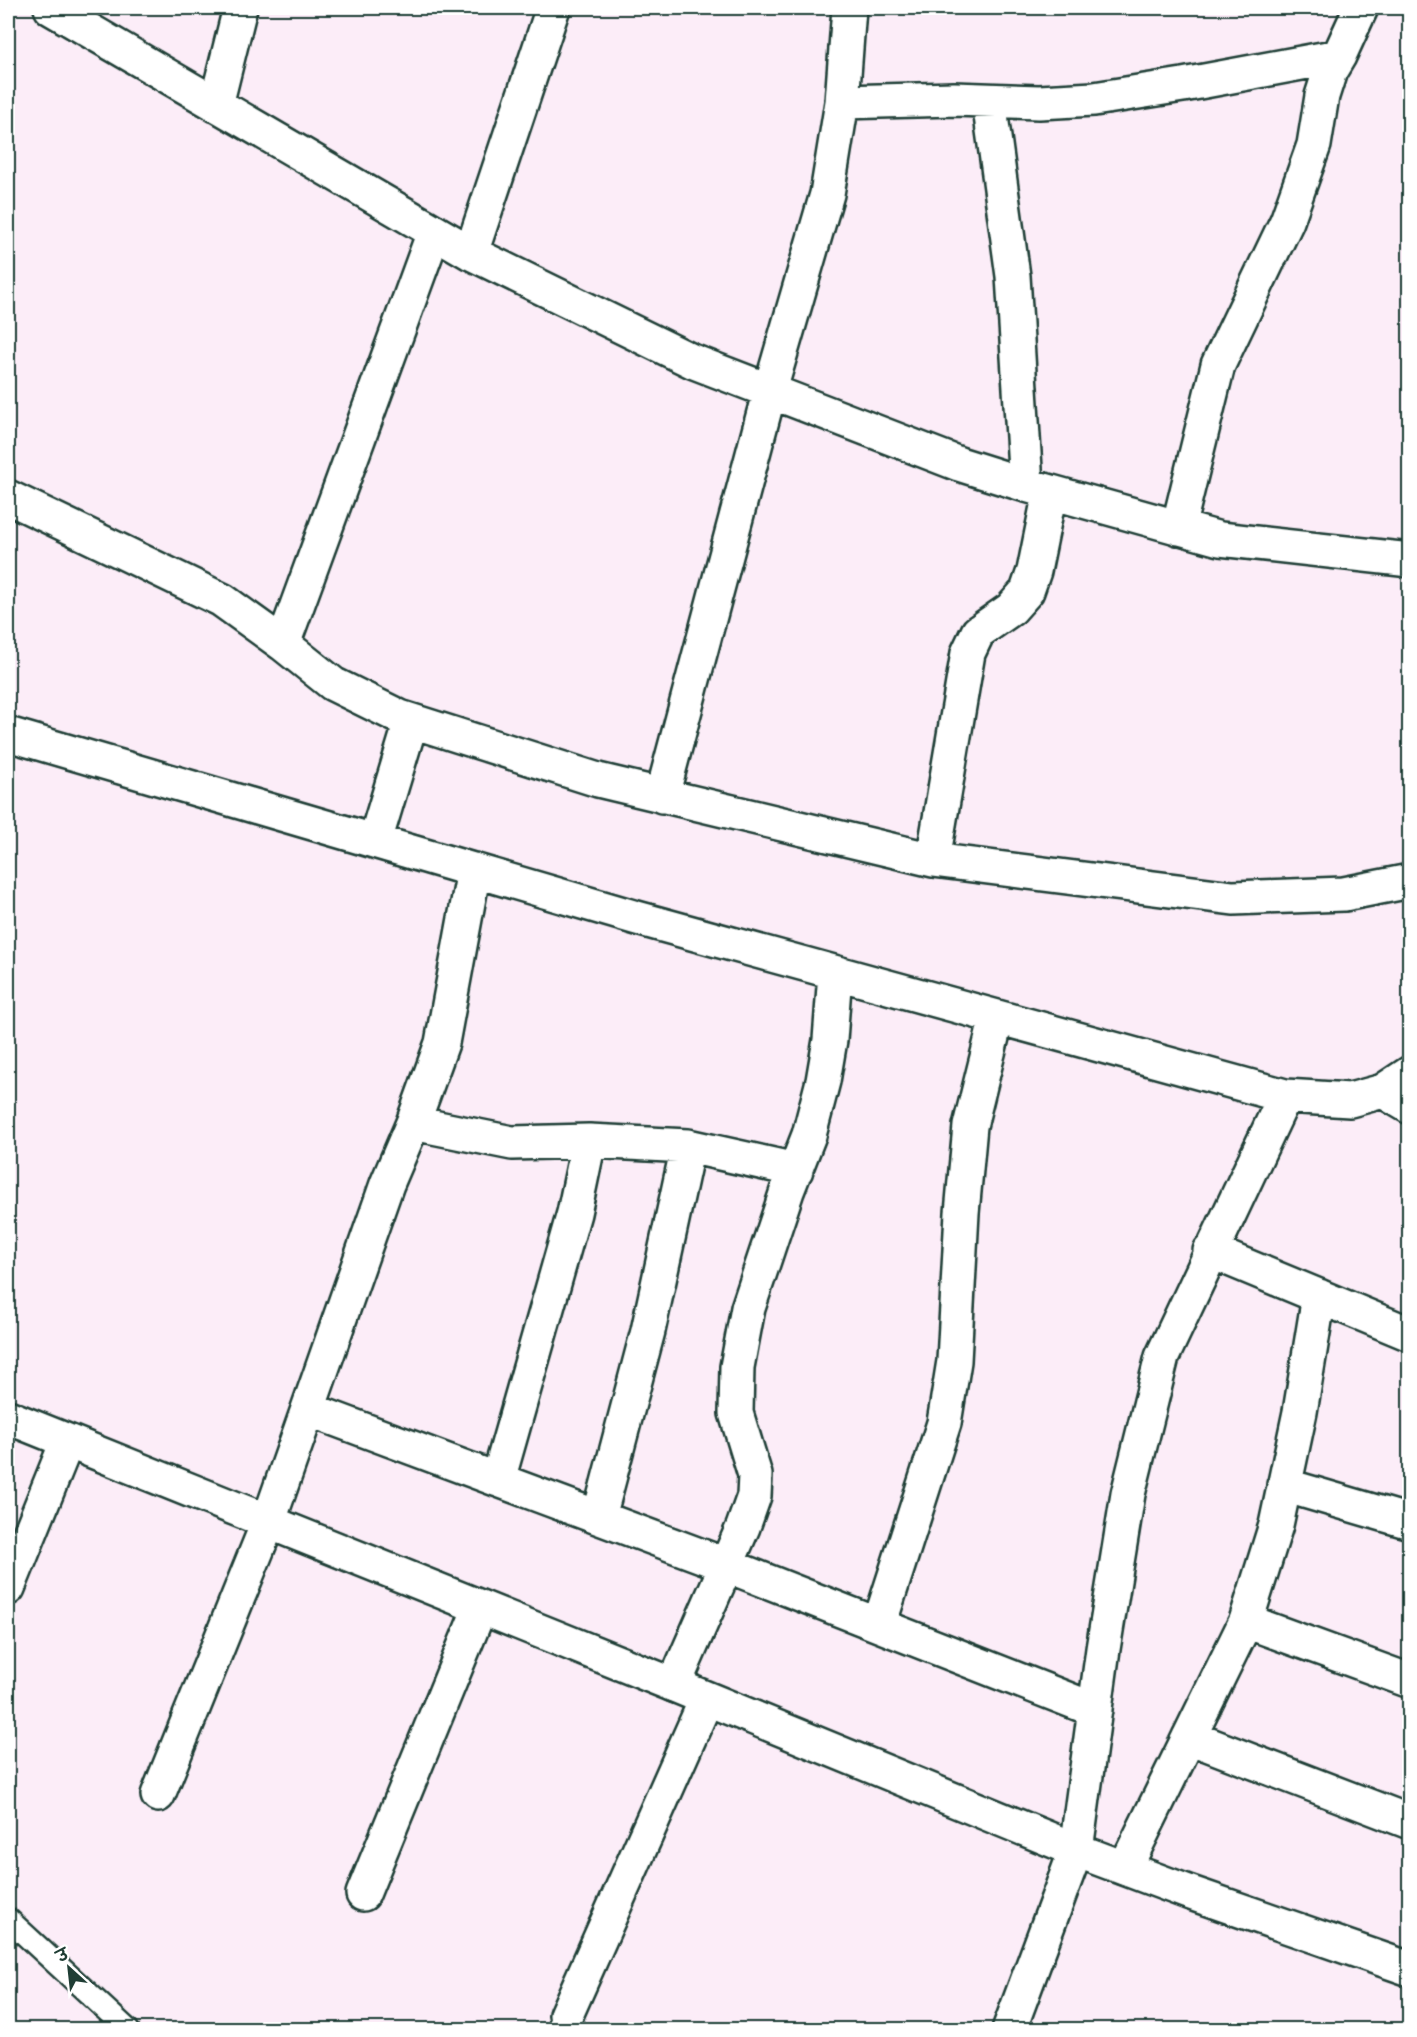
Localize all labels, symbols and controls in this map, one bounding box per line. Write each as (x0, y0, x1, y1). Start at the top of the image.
north arrow (39, 1938, 99, 1998)
text: उ (51, 1943, 74, 1969)

